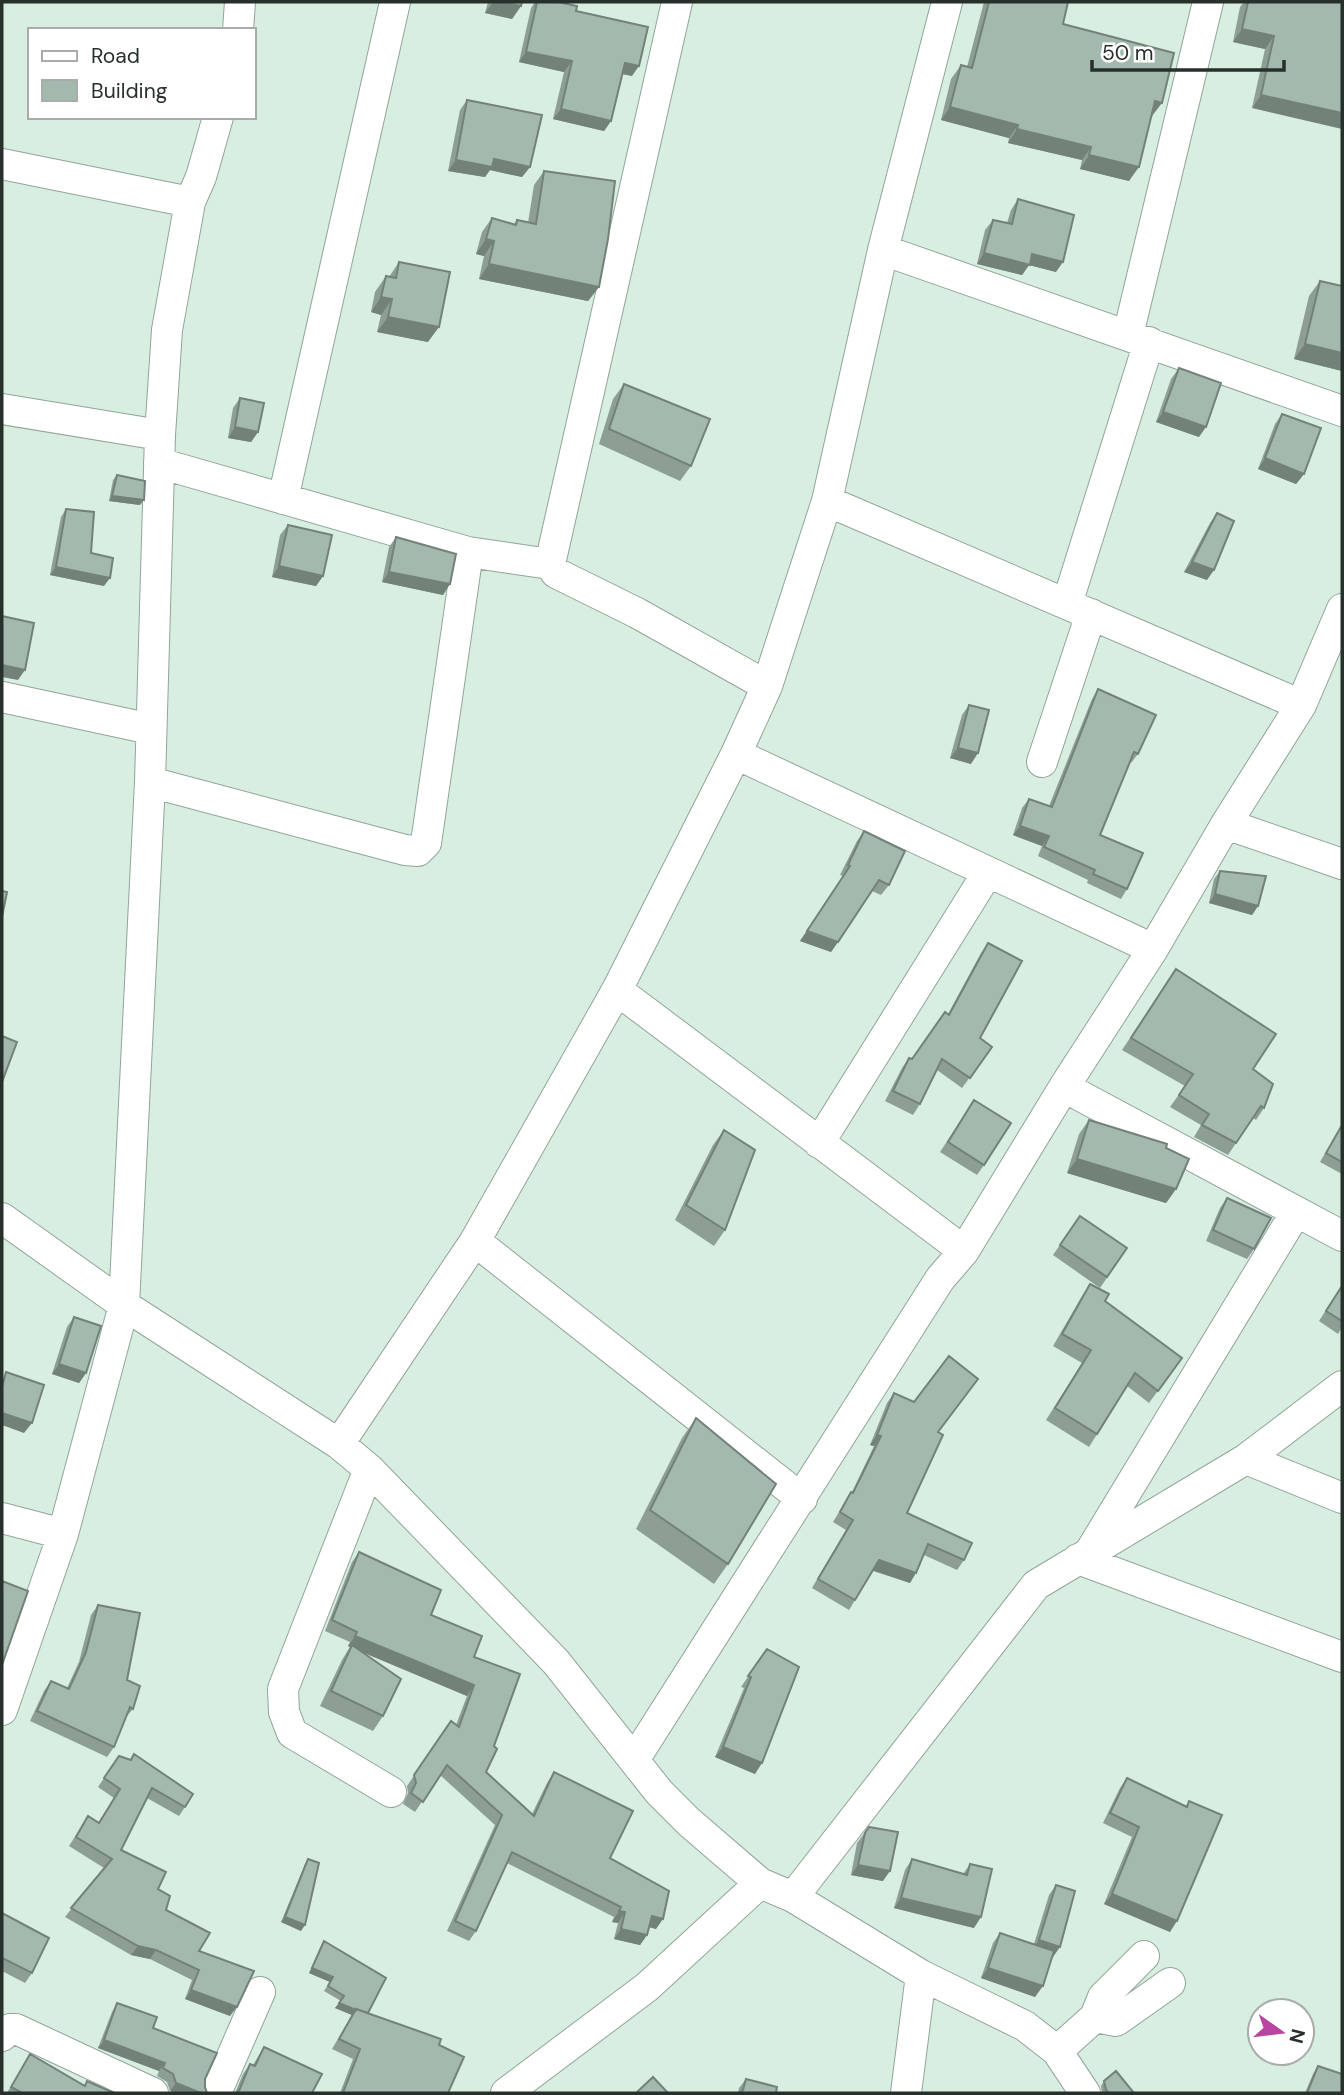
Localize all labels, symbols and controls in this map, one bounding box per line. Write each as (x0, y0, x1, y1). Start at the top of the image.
legend (28, 28, 256, 119)
scale bar (1092, 28, 1284, 72)
text: 50 m (1102, 39, 1153, 67)
text: Road (91, 42, 140, 70)
text: Building (91, 77, 168, 105)
north arrow (1246, 1997, 1316, 2067)
text: N (1283, 2026, 1311, 2046)

